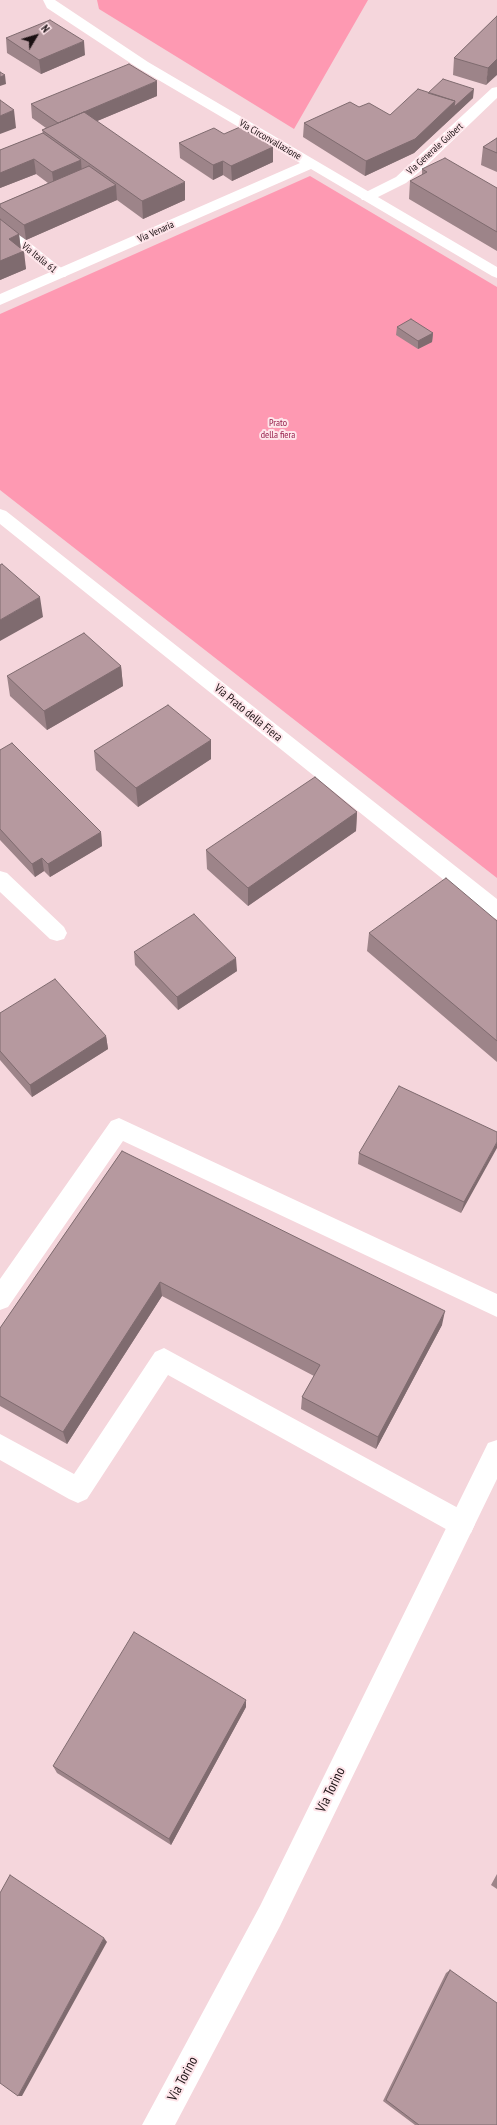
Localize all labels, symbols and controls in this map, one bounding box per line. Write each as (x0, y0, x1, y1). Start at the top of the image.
north arrow (16, 16, 56, 56)
text: N (38, 22, 53, 35)
street label: Via Circonvallazione (237, 117, 303, 163)
street label: Via Generale Guibert (404, 121, 466, 177)
street label: Via Venaria (136, 219, 176, 245)
street label: Via Italia 61 (19, 240, 59, 276)
park label: Prato della fiera (261, 417, 295, 440)
street label: Via Prato della Fiera (211, 681, 285, 745)
street label: Via Torino (313, 1765, 349, 1815)
street label: Via Torino (164, 2054, 202, 2104)

